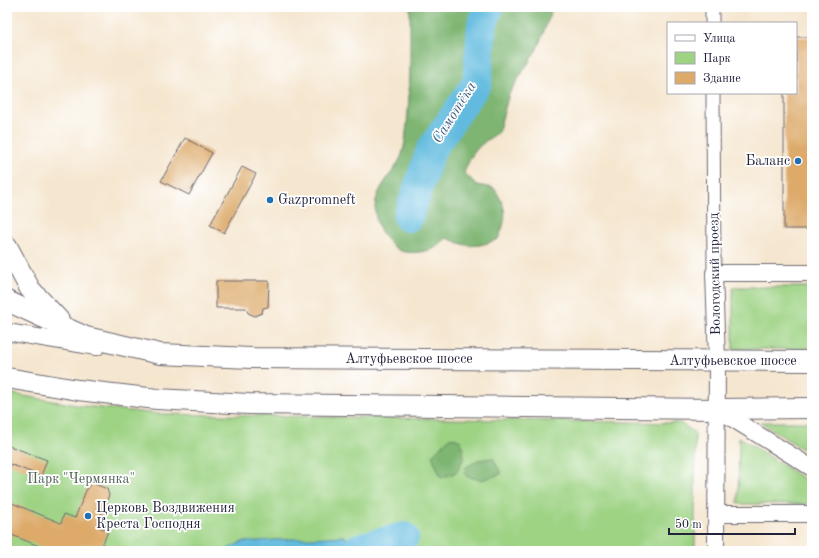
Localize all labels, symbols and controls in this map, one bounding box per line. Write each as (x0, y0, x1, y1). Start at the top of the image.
legend (667, 22, 797, 94)
text: Улица (703, 33, 736, 45)
text: Парк (703, 53, 731, 65)
text: Здание (703, 73, 741, 85)
water label: Самотёка (430, 80, 480, 146)
place label: Баланс (745, 154, 790, 168)
marker: Баланс (793, 156, 803, 166)
place label: Gazpromneft (278, 193, 356, 207)
marker: Gazpromneft (265, 195, 275, 205)
street label: Вологодский проезд (707, 212, 723, 335)
street label: Алтуфьевское шоссе (345, 352, 473, 367)
street label: Алтуфьевское шоссе (669, 354, 797, 369)
park label: Парк "Чермянка" (27, 472, 135, 486)
place label: Церковь Воздвижения Креста Господня (96, 501, 235, 531)
scale bar (669, 510, 795, 536)
marker: Церковь Воздвижения Креста Господня (83, 511, 93, 521)
text: 50 m (675, 518, 702, 531)

